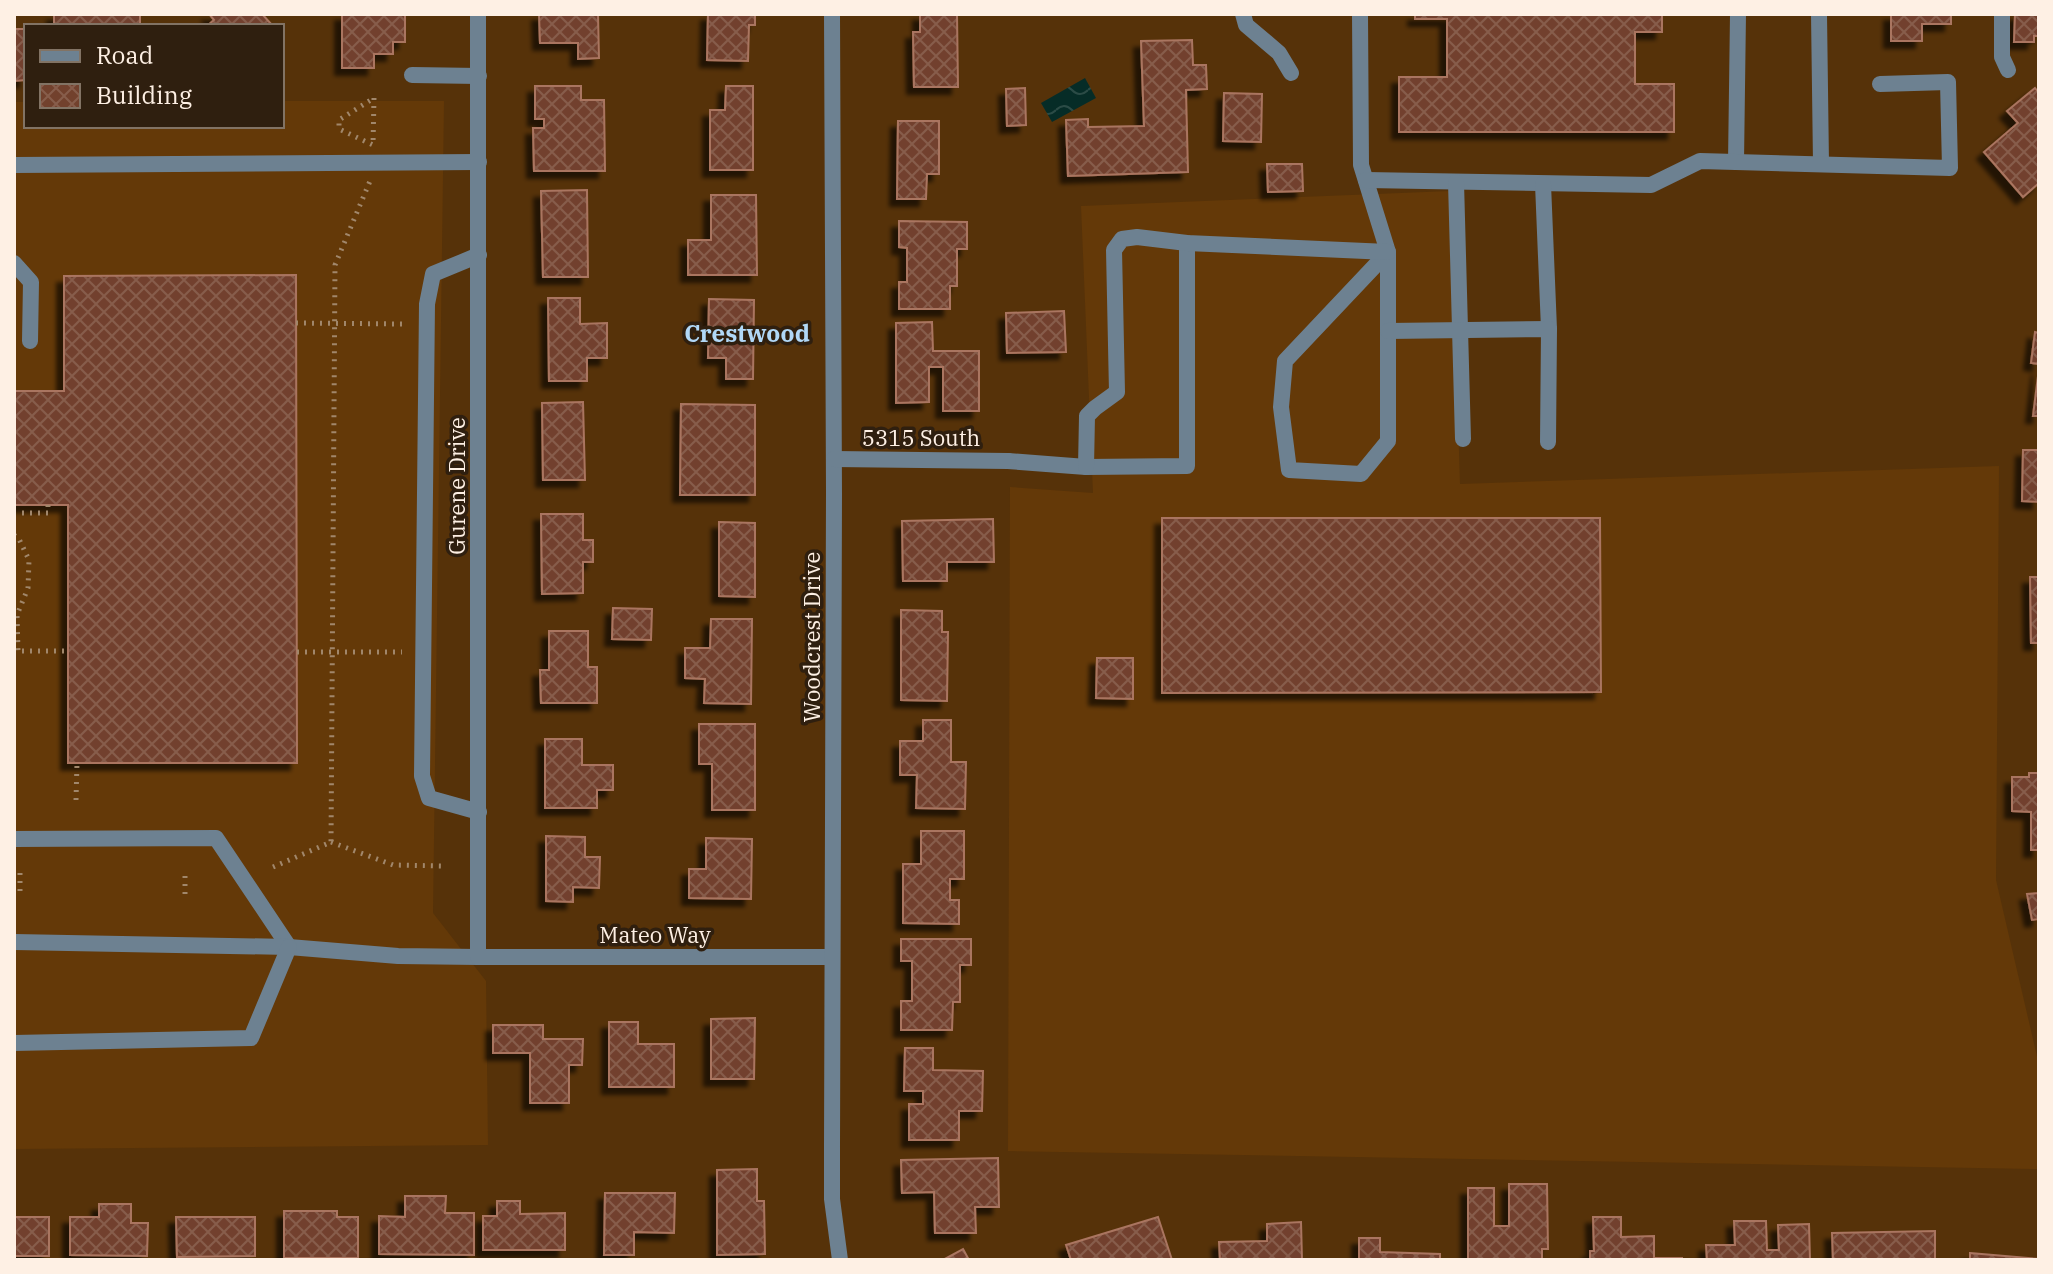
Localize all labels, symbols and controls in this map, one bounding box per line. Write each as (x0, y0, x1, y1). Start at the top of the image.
legend (24, 24, 284, 128)
text: Road (96, 39, 153, 71)
text: Building (96, 79, 192, 111)
district label: Crestwood (684, 317, 810, 349)
street label: Gurene Drive (442, 417, 471, 555)
street label: 5315 South (862, 423, 980, 452)
street label: Woodcrest Drive (797, 552, 826, 722)
street label: Mateo Way (599, 920, 711, 949)

